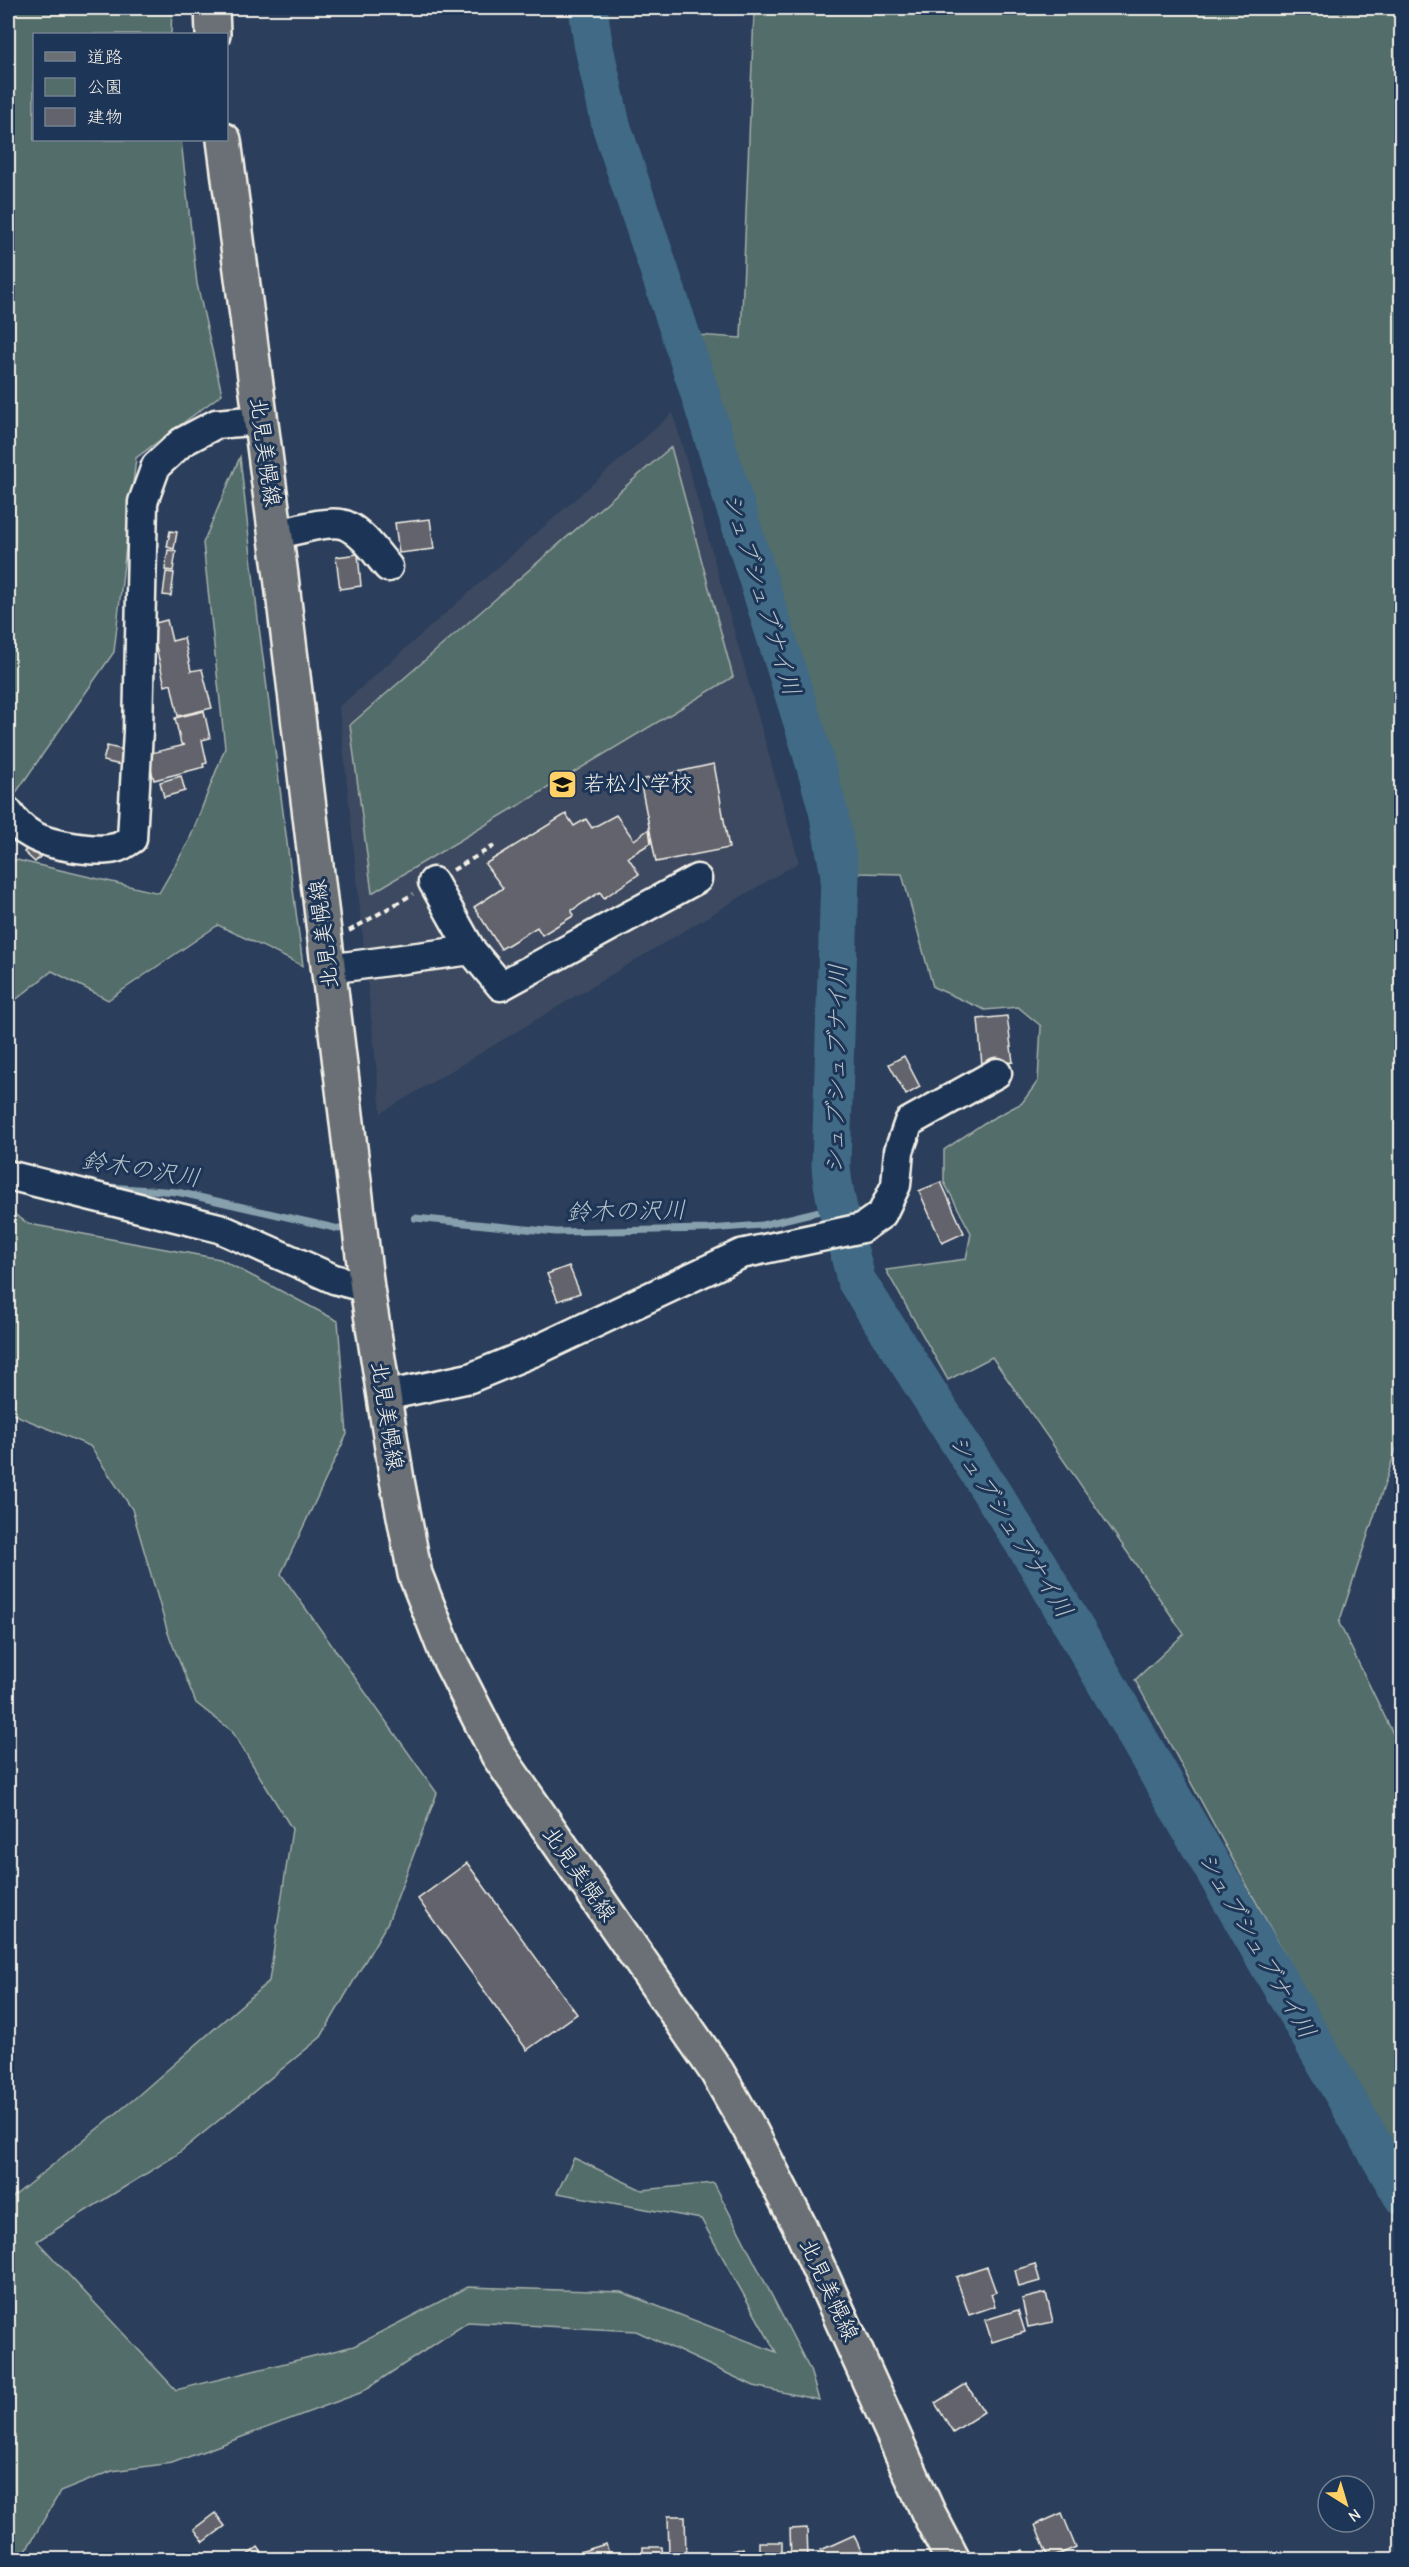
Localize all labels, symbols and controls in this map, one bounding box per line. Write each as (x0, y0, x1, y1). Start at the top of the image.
legend (33, 33, 228, 141)
text: 道路 (87, 47, 123, 68)
text: 公園 (87, 77, 123, 98)
text: 建物 (87, 107, 123, 128)
street label: 北見美幌線 (244, 396, 286, 508)
water label: シュブシュブナイ川 (718, 489, 806, 699)
school or university icon: 若松小学校 (546, 768, 578, 800)
place label: 若松小学校 (583, 771, 693, 797)
street label: 北見美幌線 (304, 878, 344, 990)
water label: シュブシュブナイ川 (820, 963, 852, 1175)
water label: 鈴木の沢川 (80, 1146, 202, 1192)
water label: 鈴木の沢川 (566, 1196, 686, 1226)
street label: 北見美幌線 (366, 1360, 408, 1472)
water label: シュブシュブナイ川 (943, 1429, 1079, 1623)
street label: 北見美幌線 (537, 1821, 621, 1927)
water label: シュブシュブナイ川 (1192, 1847, 1322, 2043)
street label: 北見美幌線 (794, 2235, 864, 2345)
north arrow (1316, 2474, 1376, 2534)
text: N (1345, 2505, 1364, 2526)

